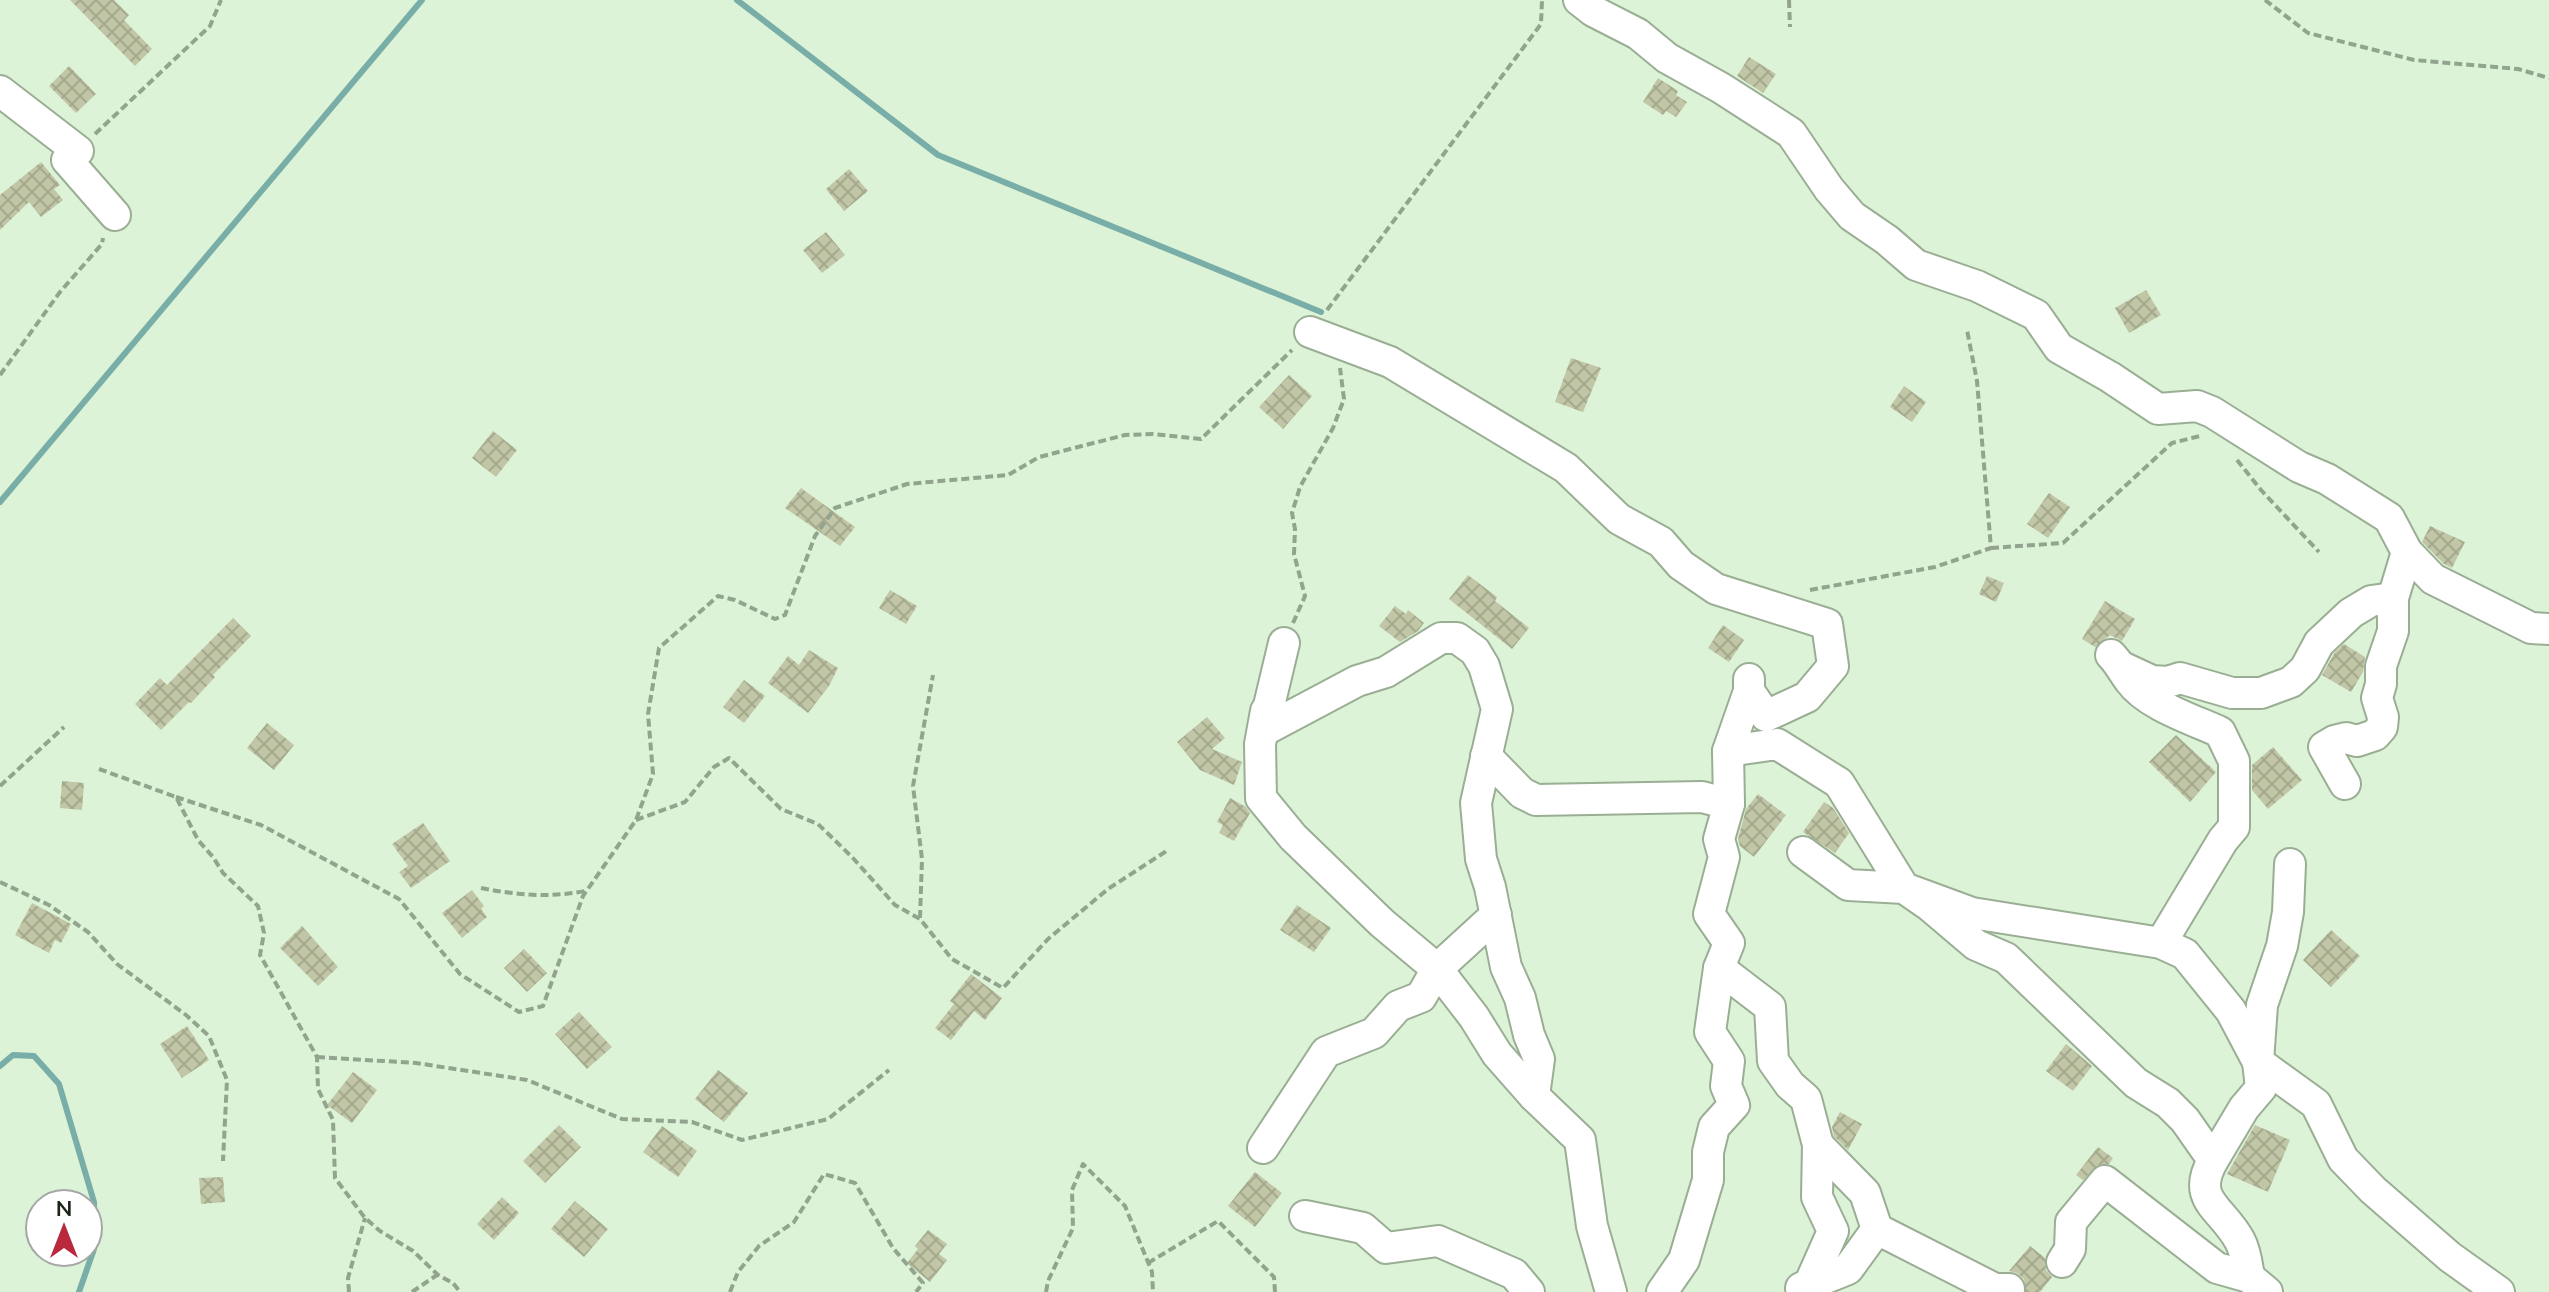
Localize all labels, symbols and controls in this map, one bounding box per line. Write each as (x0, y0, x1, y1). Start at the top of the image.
north arrow (24, 1188, 104, 1268)
text: N (56, 1194, 72, 1222)

